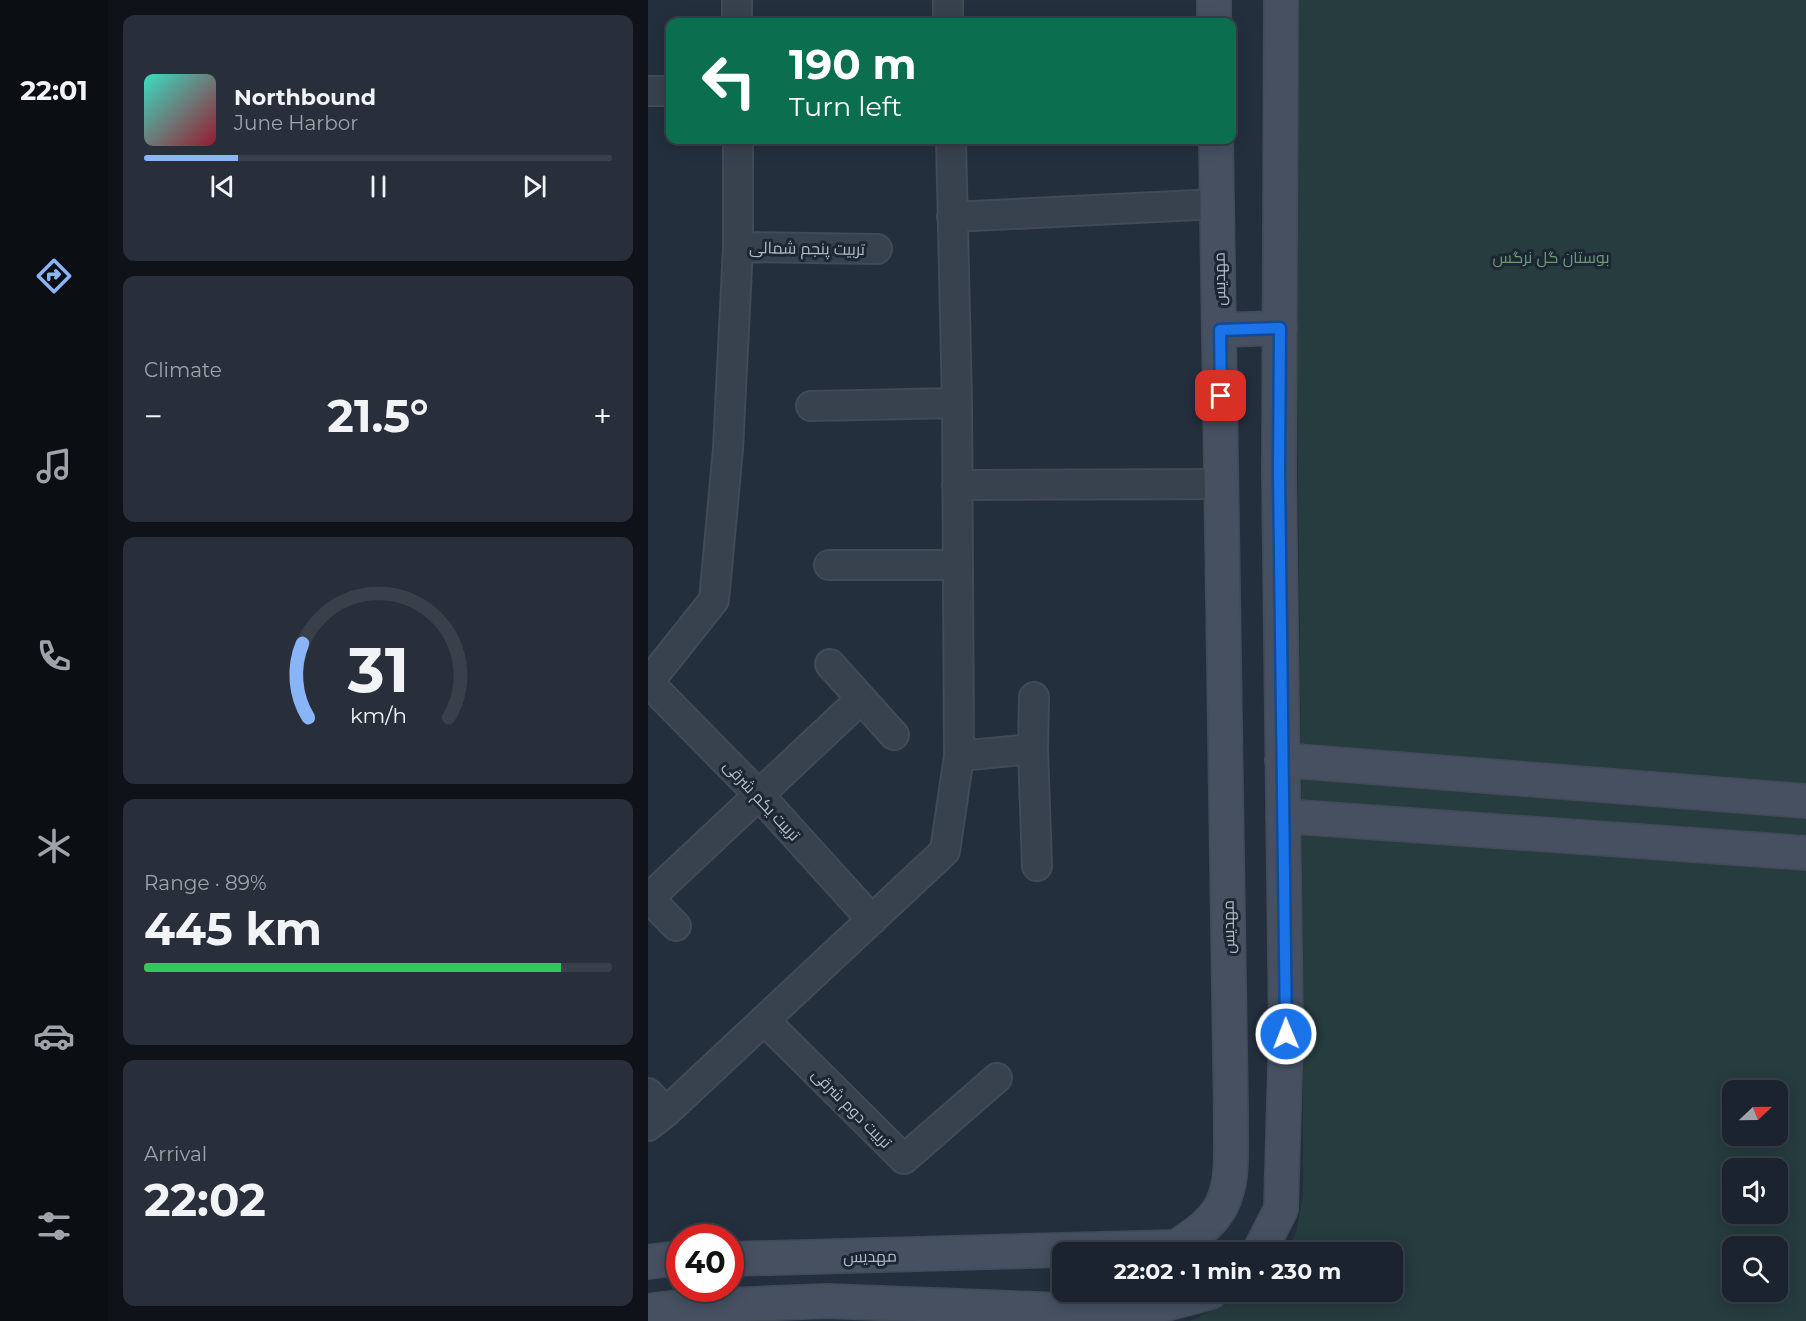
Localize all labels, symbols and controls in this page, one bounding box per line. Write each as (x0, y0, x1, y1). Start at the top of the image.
text: 190 m (789, 38, 917, 90)
icon: left (690, 42, 768, 120)
text: 22:01 (20, 74, 88, 107)
text: Northbound (234, 84, 376, 111)
text: Turn left (789, 90, 902, 123)
text: June Harbor (234, 111, 358, 135)
icon: previous (206, 170, 239, 203)
icon: pause (362, 170, 395, 203)
icon: next (518, 170, 551, 203)
street label: تربیت پنجم شمالی (749, 238, 866, 261)
park label: بوستان گل نرگس (1492, 248, 1610, 268)
street label: مهدیس (1210, 252, 1230, 306)
icon: directions (33, 255, 75, 297)
text: Climate (144, 358, 222, 382)
pin (1195, 370, 1246, 421)
icon: arrive (1204, 379, 1237, 412)
text: 21.5° (327, 388, 429, 443)
text: − (144, 396, 163, 436)
text: + (593, 396, 612, 436)
icon: music (33, 445, 75, 487)
text: 31 (346, 632, 409, 708)
icon: phone (33, 635, 75, 677)
text: km/h (349, 702, 407, 728)
street label: تربیت یکم شرقی (718, 756, 804, 846)
icon: climate (33, 825, 75, 867)
text: Range · 89% (144, 871, 267, 895)
street label: مهدیس (1219, 900, 1239, 954)
text: 445 km (144, 901, 322, 956)
position arrow (1254, 1002, 1318, 1066)
icon: car (33, 1015, 75, 1057)
street label: تربیت دوم شرقی (807, 1065, 896, 1154)
north arrow (1722, 1080, 1788, 1146)
map controls (1722, 1080, 1788, 1302)
text: Arrival (144, 1142, 207, 1166)
button: sound (1722, 1158, 1788, 1224)
text: 22:02 (144, 1172, 266, 1227)
icon: filters (33, 1205, 75, 1247)
speed limit sign: 40 (666, 1224, 744, 1302)
button: search (1722, 1236, 1788, 1302)
street label: مهدیس (843, 1247, 897, 1267)
text: 22:02 · 1 min · 230 m (1114, 1258, 1341, 1285)

